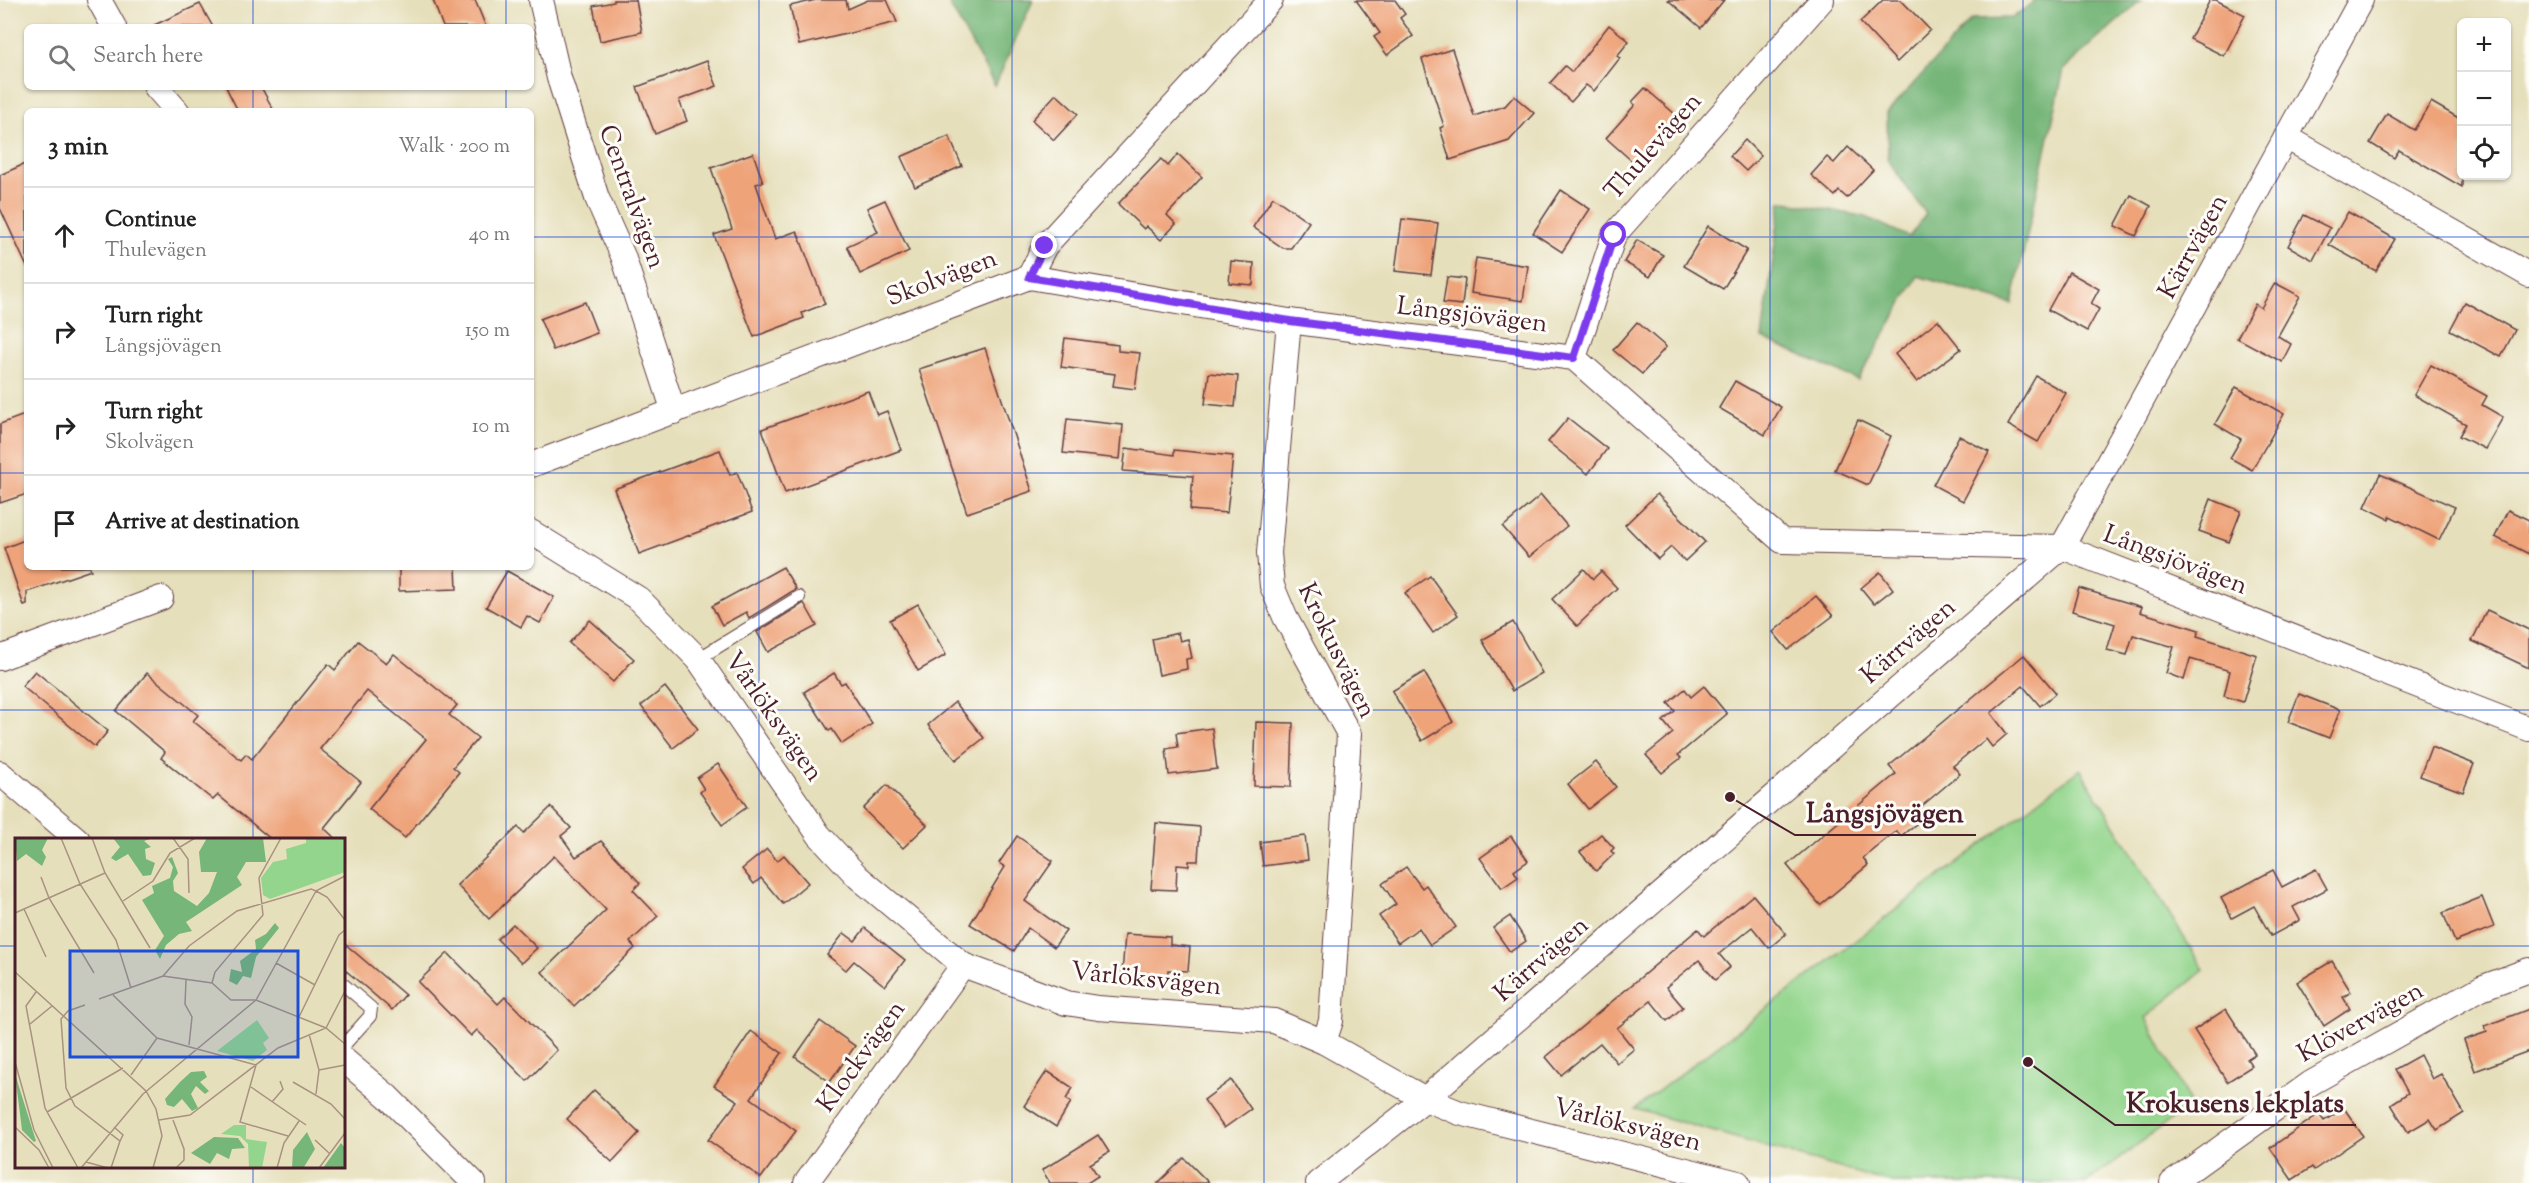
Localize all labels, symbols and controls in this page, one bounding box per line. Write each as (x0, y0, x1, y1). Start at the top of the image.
map controls (2457, 18, 2511, 180)
button: + (2457, 18, 2511, 72)
search box (24, 24, 534, 90)
icon: search (45, 41, 78, 74)
text: Search here (93, 41, 203, 73)
button: − (2457, 72, 2511, 126)
street label: Thulevägen (1597, 85, 1711, 209)
street label: Centralvägen (588, 120, 674, 274)
button: locate (2457, 126, 2511, 180)
text: 3 min (48, 129, 108, 166)
text: Walk · 200 m (398, 133, 510, 162)
street label: Kärrvägen (2150, 188, 2238, 306)
text: Continue (105, 205, 196, 237)
icon: ahead (48, 219, 81, 252)
text: 40 m (469, 221, 510, 250)
route start (1600, 221, 1626, 247)
route end (1031, 232, 1057, 258)
text: Thulevägen (105, 237, 207, 266)
street label: Skolvägen (881, 241, 1003, 317)
street label: Långsjövägen (1394, 288, 1550, 344)
text: Turn right (105, 301, 202, 333)
icon: right (48, 315, 81, 348)
text: 150 m (465, 317, 510, 346)
text: Långsjövägen (105, 333, 222, 362)
text: Turn right (105, 397, 202, 429)
icon: right (48, 411, 81, 444)
text: 10 m (472, 413, 510, 442)
text: Skolvägen (105, 429, 194, 458)
icon: arrive (48, 507, 81, 540)
text: Arrive at destination (105, 507, 300, 539)
street label: Långsjövägen (2098, 517, 2252, 605)
street label: Krokusvägen (1287, 577, 1385, 725)
street label: Kärrvägen (1853, 590, 1965, 694)
street label: Vårlöksvägen (714, 644, 832, 790)
callout: Långsjövägen (1795, 790, 1976, 835)
text: Långsjövägen (1806, 796, 1964, 835)
inset map (15, 838, 345, 1168)
street label: Kärrvägen (1486, 908, 1598, 1012)
street label: Vårlöksvägen (1069, 954, 1223, 1006)
street label: Klövervägen (2291, 973, 2431, 1073)
street label: Klockvägen (809, 993, 915, 1121)
callout: Krokusens lekplats (2115, 1080, 2356, 1125)
text: Krokusens lekplats (2126, 1086, 2344, 1125)
street label: Vårlöksvägen (1549, 1090, 1705, 1162)

